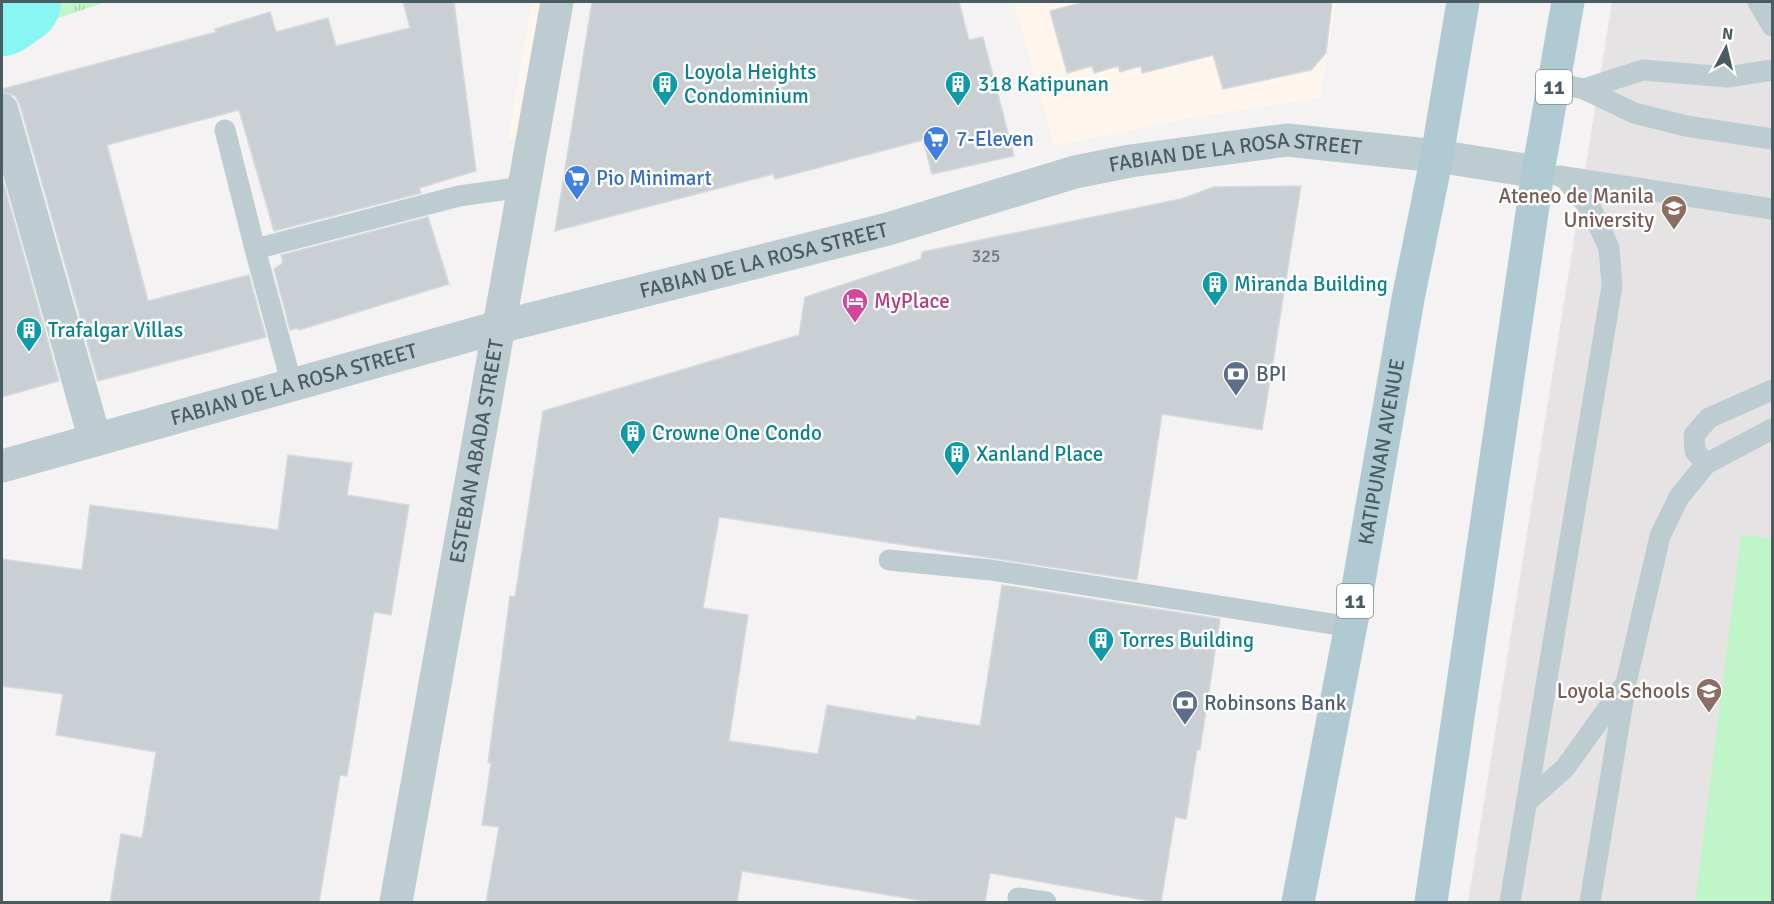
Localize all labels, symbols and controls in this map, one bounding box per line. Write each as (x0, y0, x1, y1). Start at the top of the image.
north arrow (1696, 18, 1756, 78)
text: N (1721, 24, 1734, 45)
place label: Loyola Heights Condominium (684, 59, 816, 109)
building icon: Loyola Heights Condominium (650, 69, 680, 107)
building icon: 318 Katipunan (943, 69, 973, 107)
road number: 11 (1536, 70, 1572, 104)
place label: 318 Katipunan (978, 71, 1109, 97)
supermarket icon: 7-Eleven (921, 124, 951, 162)
place label: 7-Eleven (956, 126, 1034, 152)
street label: FABIAN DE LA ROSA STREET (1107, 127, 1364, 178)
supermarket icon: Pio Minimart (562, 163, 592, 201)
place label: Pio Minimart (596, 165, 712, 191)
place label: Ateneo de Manila University (1498, 183, 1654, 233)
school or university icon: Ateneo de Manila University (1659, 193, 1689, 231)
street label: FABIAN DE LA ROSA STREET (637, 216, 891, 304)
house number: 325 (971, 245, 1001, 267)
building icon: Miranda Building (1200, 269, 1230, 307)
place label: Miranda Building (1234, 271, 1388, 297)
hotel icon: MyPlace (840, 286, 870, 324)
place label: MyPlace (874, 288, 950, 314)
building icon: Trafalgar Villas (14, 315, 44, 353)
place label: Trafalgar Villas (48, 317, 183, 343)
street label: ESTEBAN ABADA STREET (444, 336, 510, 565)
street label: FABIAN DE LA ROSA STREET (168, 337, 421, 431)
street label: KATIPUNAN AVENUE (1353, 357, 1410, 547)
bank icon: BPI (1221, 359, 1251, 397)
place label: BPI (1256, 361, 1287, 387)
building icon: Crowne One Condo (618, 418, 648, 456)
place label: Crowne One Condo (652, 420, 822, 446)
building icon: Xanland Place (942, 439, 972, 477)
place label: Xanland Place (976, 441, 1103, 467)
road number: 11 (1337, 584, 1373, 618)
building icon: Torres Building (1086, 625, 1116, 663)
place label: Torres Building (1120, 627, 1254, 653)
school or university icon: Loyola Schools (1694, 676, 1724, 714)
place label: Loyola Schools (1557, 678, 1690, 704)
bank icon: Robinsons Bank (1170, 688, 1200, 726)
place label: Robinsons Bank (1204, 690, 1347, 716)

